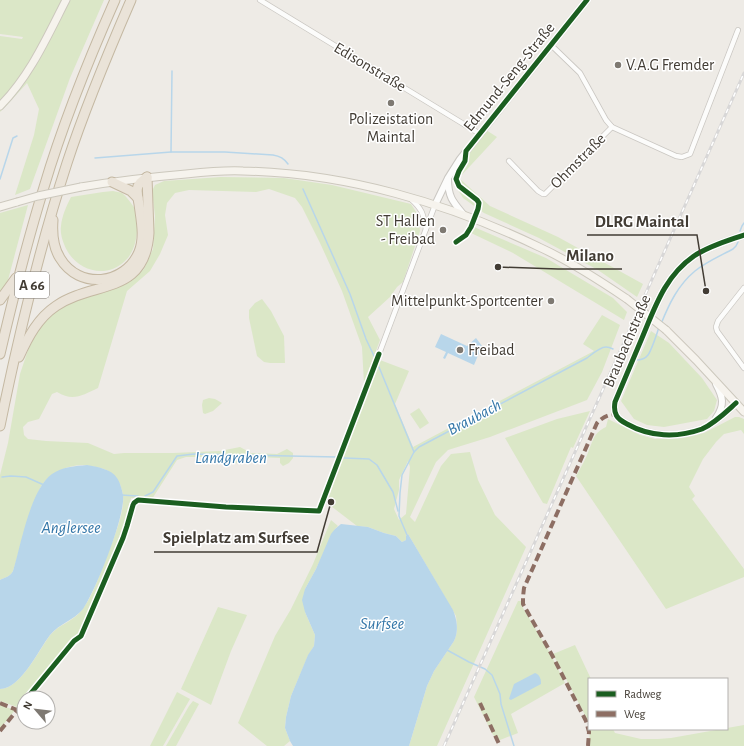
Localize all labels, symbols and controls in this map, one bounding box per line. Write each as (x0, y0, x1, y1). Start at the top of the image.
street label: Edmund-Seng-Straße (460, 20, 558, 134)
street label: Edisonstraße (331, 39, 409, 95)
place label: V.A.G Fremder (626, 57, 715, 73)
marker: V.A.G Fremder (613, 60, 623, 70)
marker: Polizeistation Maintal (386, 98, 396, 108)
place label: Polizeistation Maintal (349, 111, 433, 145)
street label: Ohmstraße (547, 130, 609, 192)
callout: DLRG Maintal (587, 206, 697, 235)
place label: ST Hallen - Freibad (376, 213, 435, 247)
text: DLRG Maintal (595, 213, 689, 230)
marker: ST Hallen - Freibad (438, 225, 448, 235)
callout: Milano (558, 240, 622, 269)
text: Milano (566, 247, 614, 264)
road number: A 66 (15, 272, 49, 298)
street label: Braubachstraße (600, 292, 654, 390)
place label: Mittelpunkt-Sportcenter (391, 293, 544, 309)
marker: Mittelpunkt-Sportcenter (546, 296, 556, 306)
place label: Freibad (468, 342, 515, 358)
marker: Freibad (455, 345, 465, 355)
water label: Braubach (444, 396, 504, 438)
water label: Landgraben (195, 449, 267, 466)
water label: Anglersee (40, 519, 101, 536)
callout: Spielplatz am Surfsee (154, 523, 317, 552)
text: Spielplatz am Surfsee (163, 529, 309, 546)
water label: Surfsee (360, 615, 404, 632)
legend (588, 678, 728, 730)
text: Radweg (624, 688, 661, 700)
north arrow (16, 690, 56, 730)
text: N (21, 700, 34, 712)
text: Weg (624, 708, 646, 720)

